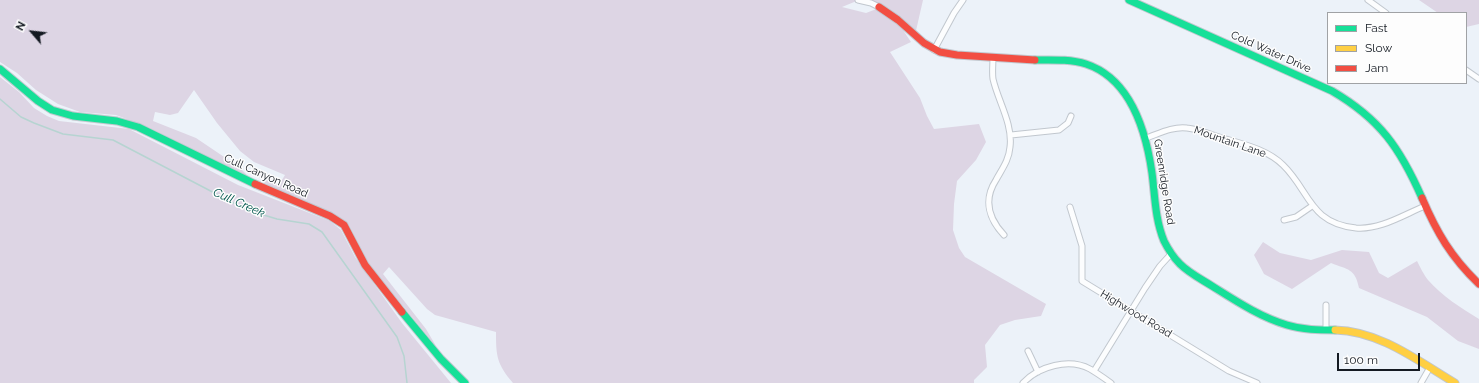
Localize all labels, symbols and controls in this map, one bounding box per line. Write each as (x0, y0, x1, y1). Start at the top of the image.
north arrow (12, 12, 52, 52)
legend (1327, 12, 1467, 84)
text: N (13, 19, 29, 33)
text: Fast (1365, 21, 1388, 35)
street label: Cold Water Drive (1229, 28, 1313, 76)
text: Slow (1365, 41, 1392, 55)
text: Jam (1365, 61, 1388, 75)
street label: Mountain Lane (1192, 123, 1268, 161)
street label: Greenridge Road (1151, 138, 1177, 226)
street label: Cull Canyon Road (222, 152, 310, 200)
water label: Cull Creek (211, 185, 267, 221)
street label: Highwood Road (1098, 287, 1174, 341)
scale bar (1339, 345, 1422, 371)
text: 100 m (1344, 353, 1378, 367)

